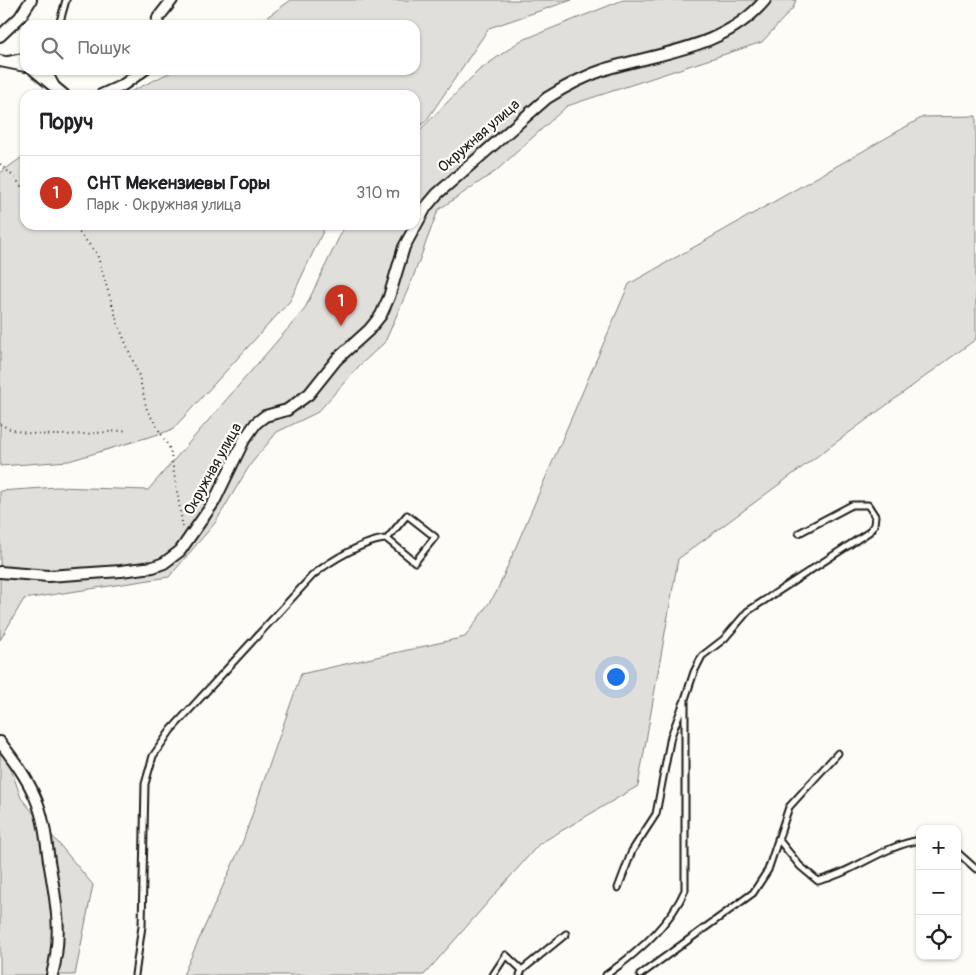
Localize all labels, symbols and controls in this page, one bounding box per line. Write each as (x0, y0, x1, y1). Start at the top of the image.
search box (20, 20, 420, 75)
icon: search (38, 34, 66, 62)
text: Пошук (78, 36, 131, 60)
street label: Окружная улица (434, 95, 524, 177)
text: Поруч (40, 109, 93, 136)
text: СНТ Мекензиевы Горы (87, 171, 270, 195)
text: 1 (53, 183, 59, 203)
text: 310 m (356, 183, 400, 203)
text: Парк · Окружная улица (87, 195, 241, 215)
pin: 1 (325, 285, 357, 326)
street label: Окружная улица (180, 420, 246, 518)
your location (603, 664, 629, 690)
map controls (916, 825, 961, 960)
button: + (916, 825, 961, 870)
button: − (916, 870, 961, 915)
button: locate (916, 915, 961, 960)

